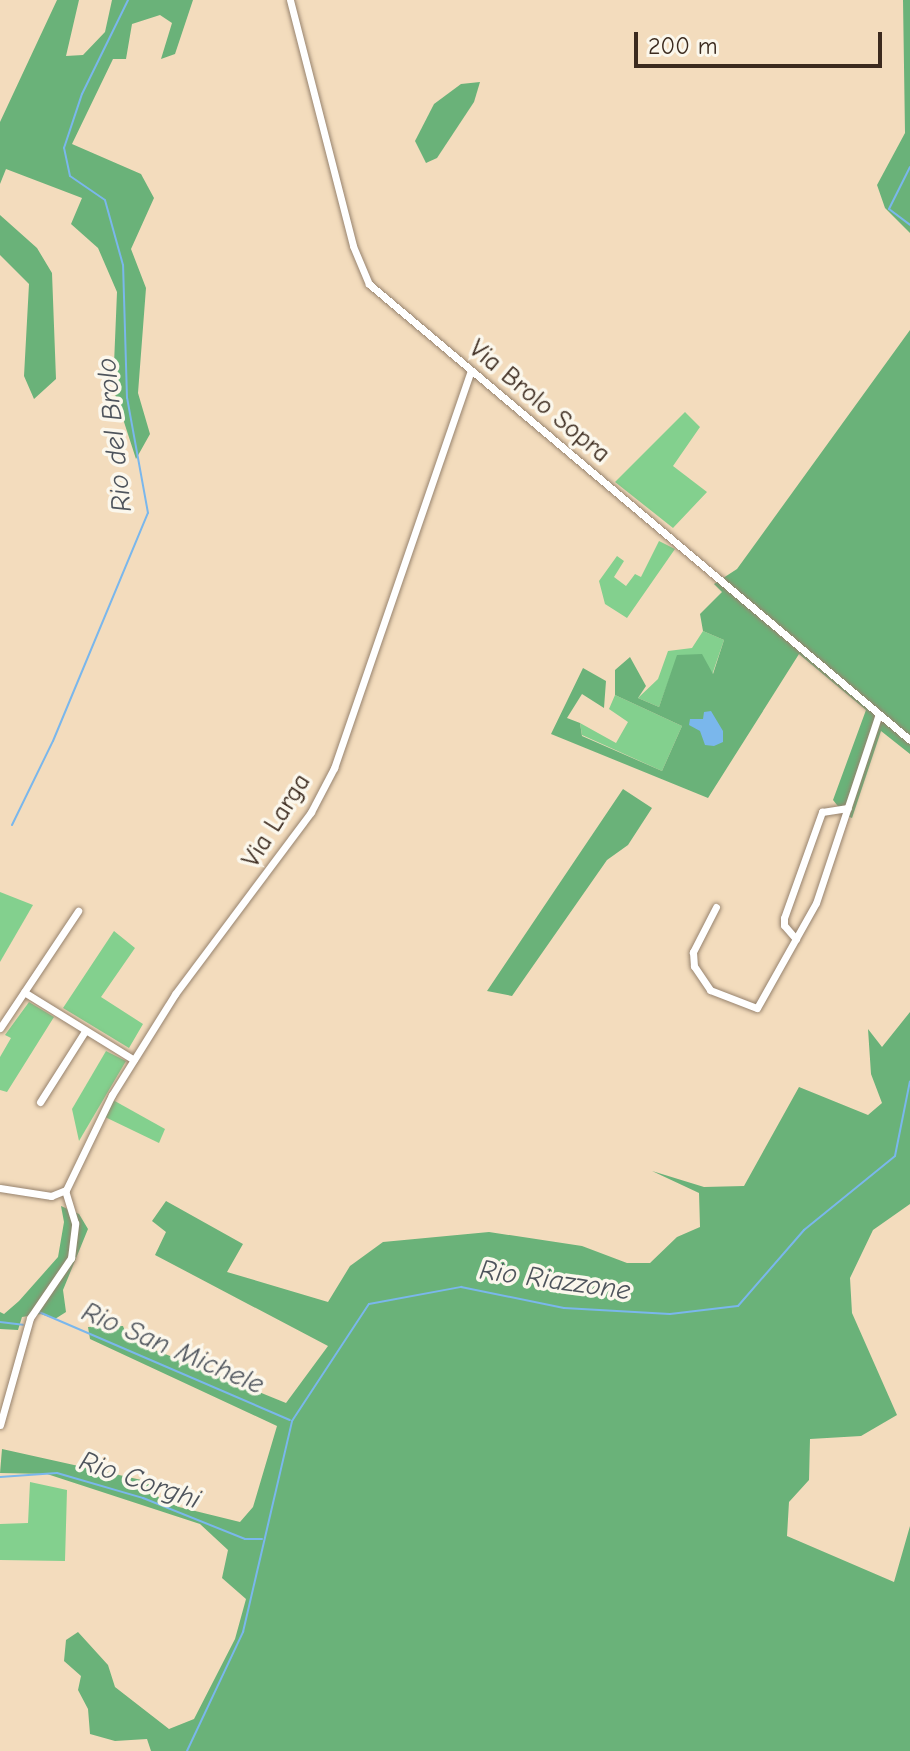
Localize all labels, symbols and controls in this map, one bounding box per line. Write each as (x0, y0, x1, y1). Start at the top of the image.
scale bar (638, 16, 886, 66)
text: 200 m (648, 32, 718, 60)
street label: Via Brolo Sopra (462, 334, 616, 470)
water label: Rio del Brolo (89, 356, 139, 514)
street label: Via Larga (236, 768, 318, 874)
water label: Rio Riazzone (477, 1253, 633, 1307)
water label: Rio San Michele (77, 1295, 269, 1401)
water label: Rio Corghi (75, 1444, 205, 1516)

